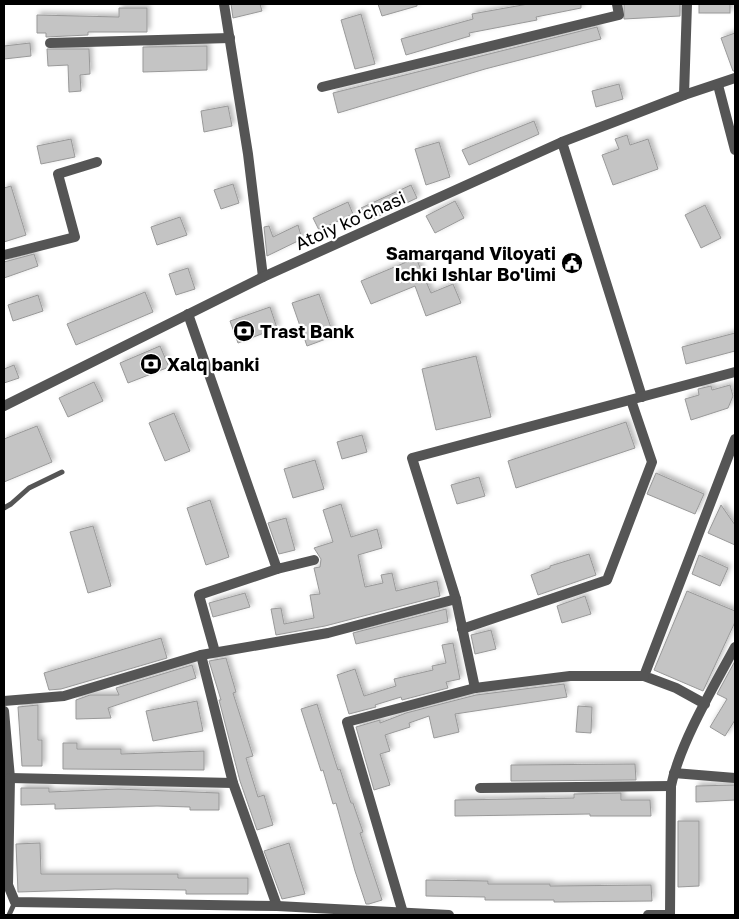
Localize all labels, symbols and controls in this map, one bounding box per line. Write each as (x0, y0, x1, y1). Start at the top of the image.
street label: Atoiy ko'chasi (291, 186, 409, 254)
place label: Samarqand Viloyati Ichki Ishlar Bo'limi (386, 242, 556, 285)
public building icon: Samarqand Viloyati Ichki Ishlar Bo'limi (560, 251, 584, 275)
bank icon: Trast Bank (232, 319, 256, 343)
place label: Trast Bank (260, 320, 355, 342)
bank icon: Xalq banki (139, 352, 163, 376)
place label: Xalq banki (167, 353, 260, 375)

